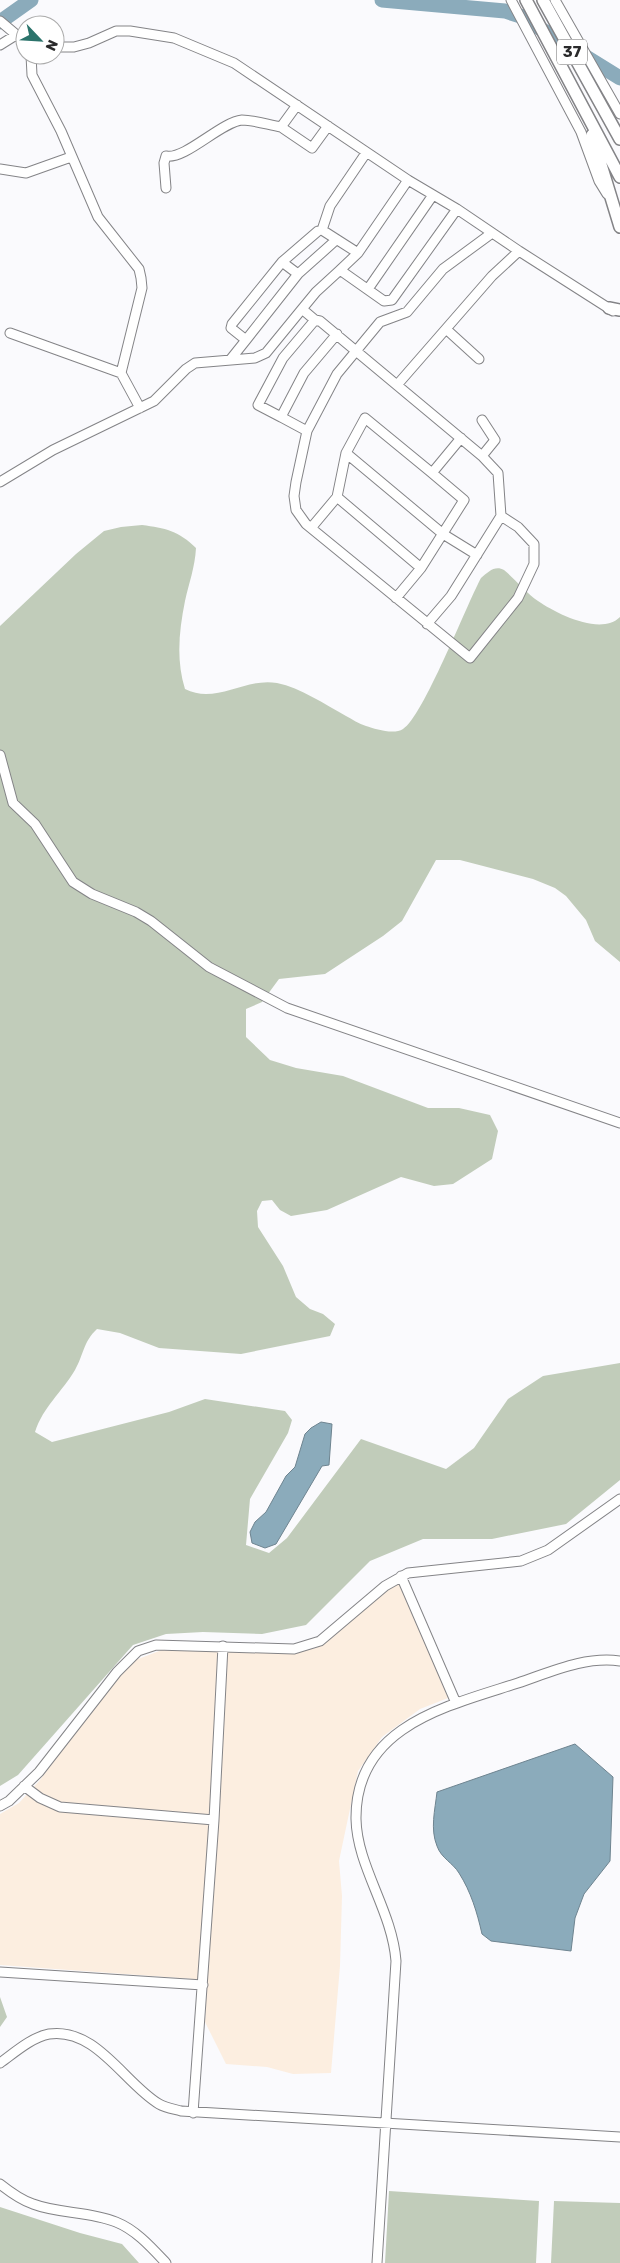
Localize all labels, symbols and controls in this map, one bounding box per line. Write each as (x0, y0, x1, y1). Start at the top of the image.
north arrow (15, 15, 65, 65)
text: N (41, 37, 61, 53)
road number: 37 (557, 40, 587, 64)

